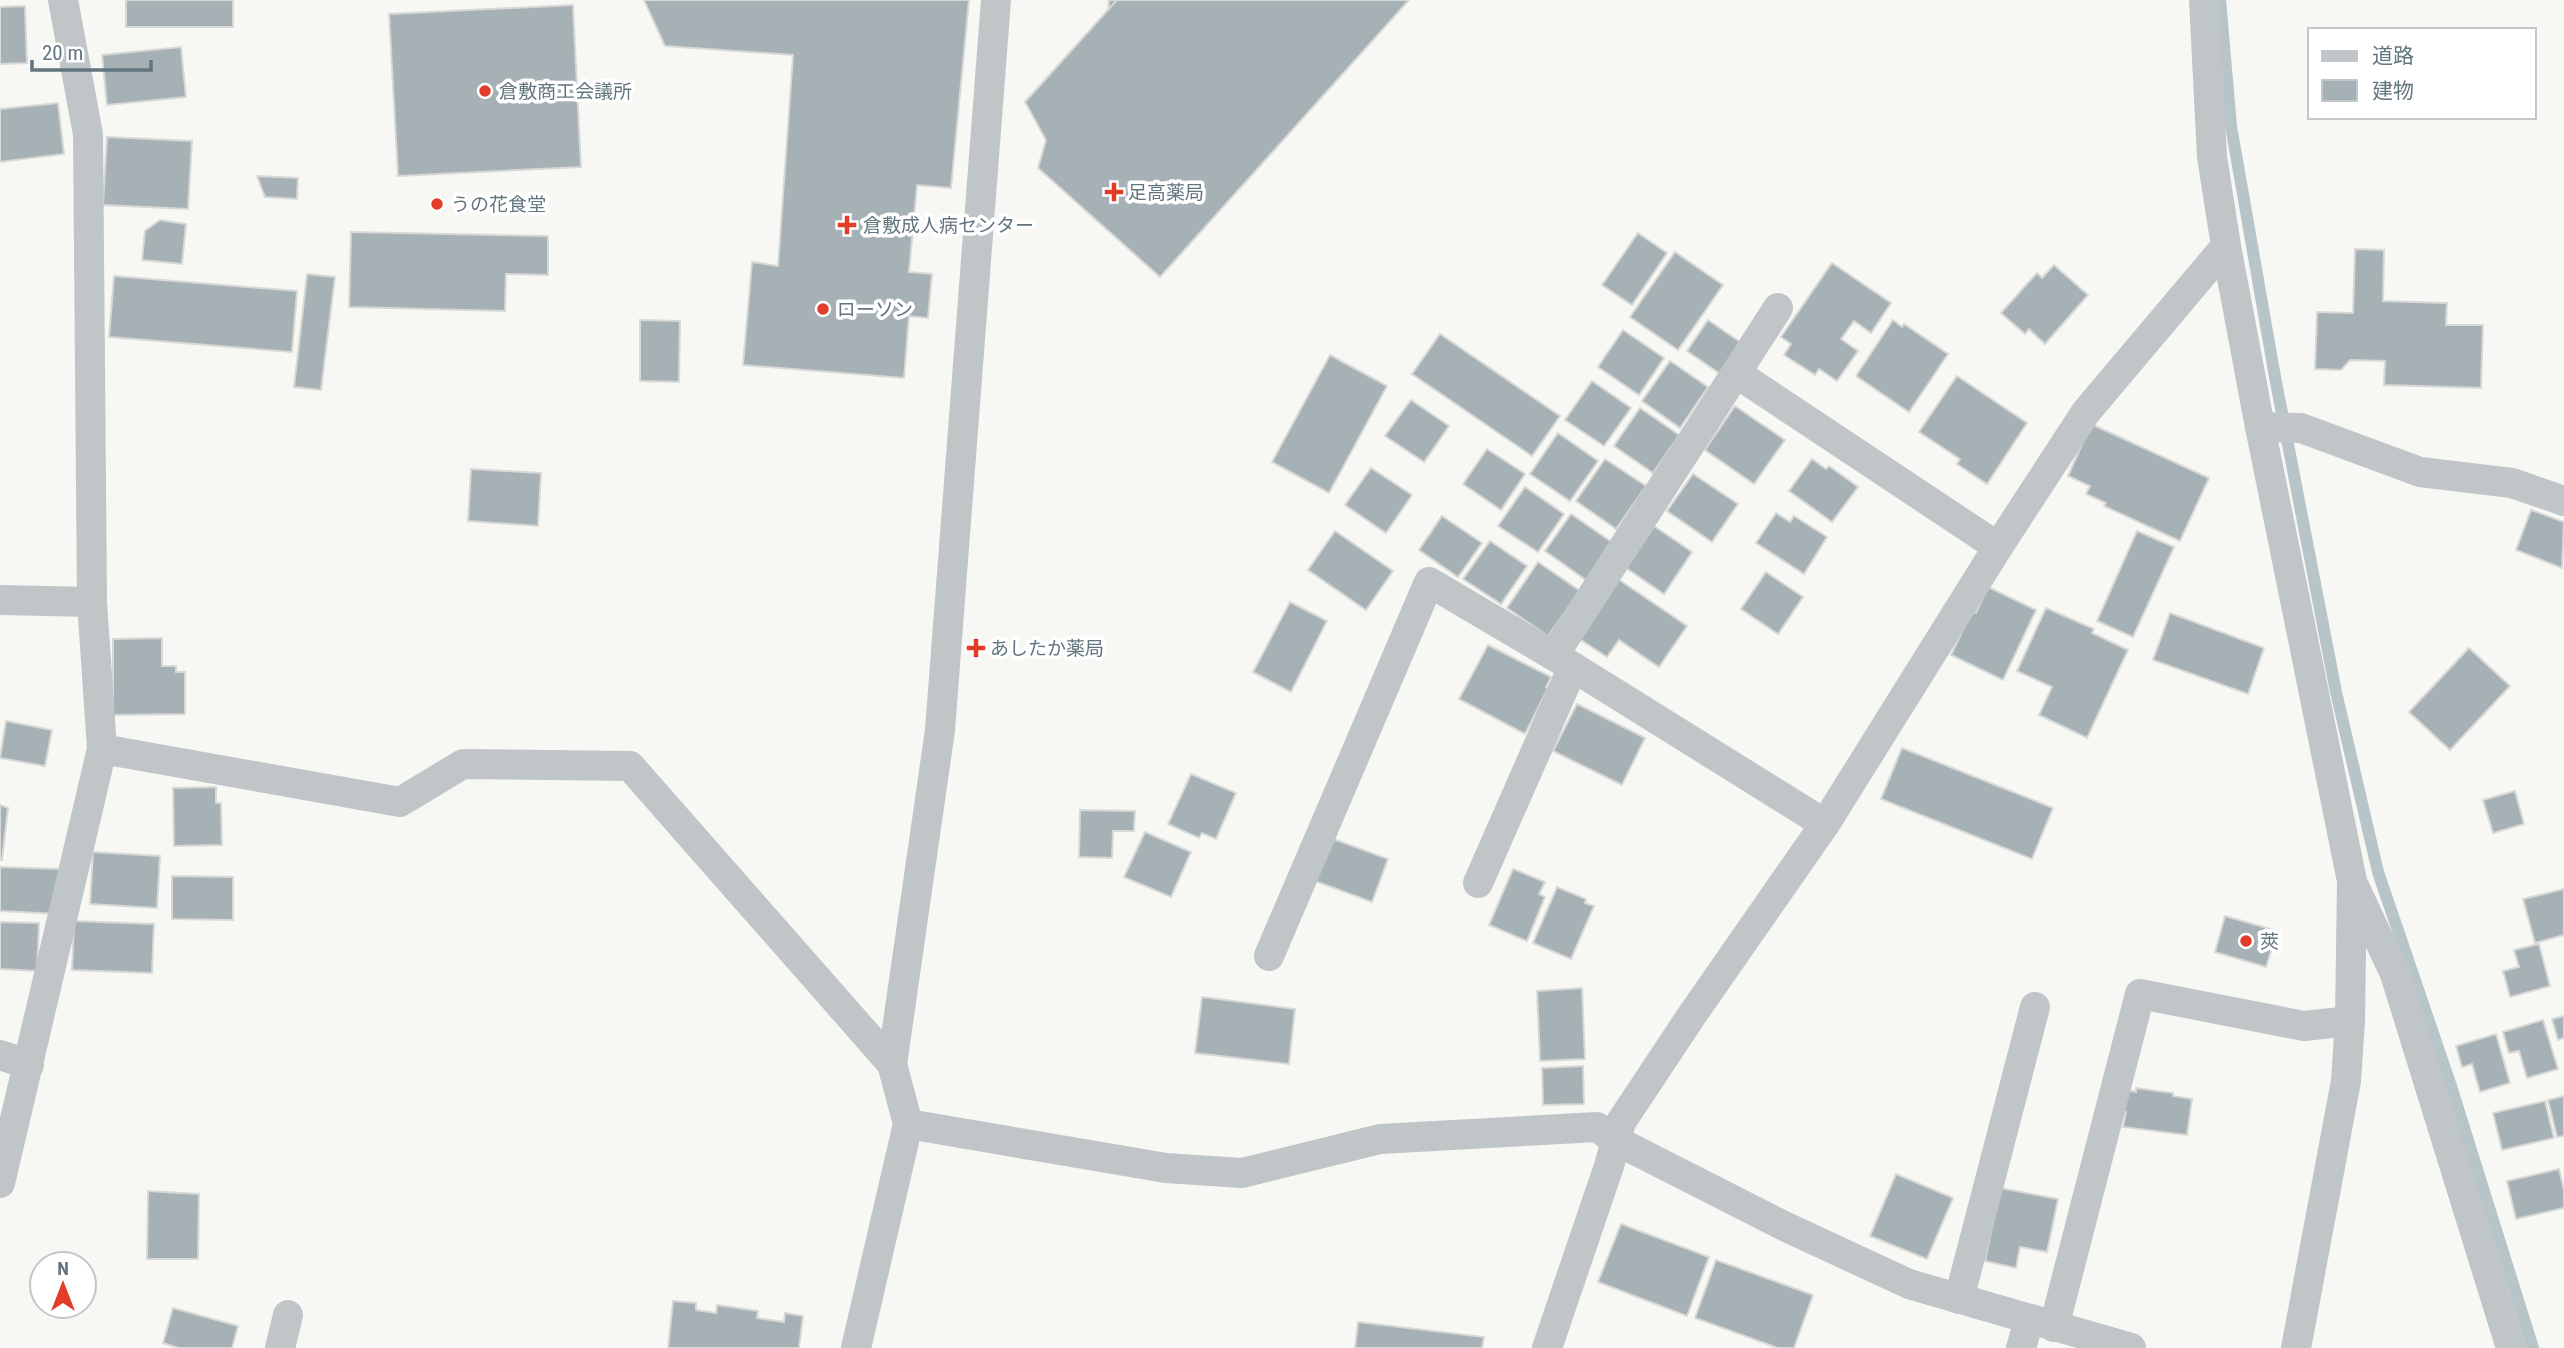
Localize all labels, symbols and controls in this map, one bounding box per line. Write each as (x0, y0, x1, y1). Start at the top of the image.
scale bar (32, 28, 150, 72)
legend (2308, 28, 2536, 119)
text: 20 m (42, 41, 83, 65)
text: 道路 (2372, 44, 2414, 68)
text: 建物 (2372, 79, 2414, 103)
place label: 倉敷商工会議所 (499, 80, 632, 103)
marker: 倉敷商工会議所 (477, 83, 493, 99)
place label: 足高薬局 (1128, 181, 1204, 204)
marker: 足高薬局 (1106, 184, 1122, 200)
place label: うの花食堂 (451, 193, 546, 216)
marker: うの花食堂 (429, 196, 445, 212)
place label: 倉敷成人病センター (863, 214, 1034, 237)
marker: 倉敷成人病センター (837, 215, 857, 235)
place label: ローソン (837, 298, 913, 321)
marker: ローソン (815, 301, 831, 317)
place label: あしたか薬局 (990, 637, 1104, 660)
marker: あしたか薬局 (968, 640, 984, 656)
place label: 莢 (2260, 930, 2279, 953)
marker: 莢 (2238, 933, 2254, 949)
north arrow (28, 1250, 98, 1320)
text: N (57, 1257, 69, 1280)

